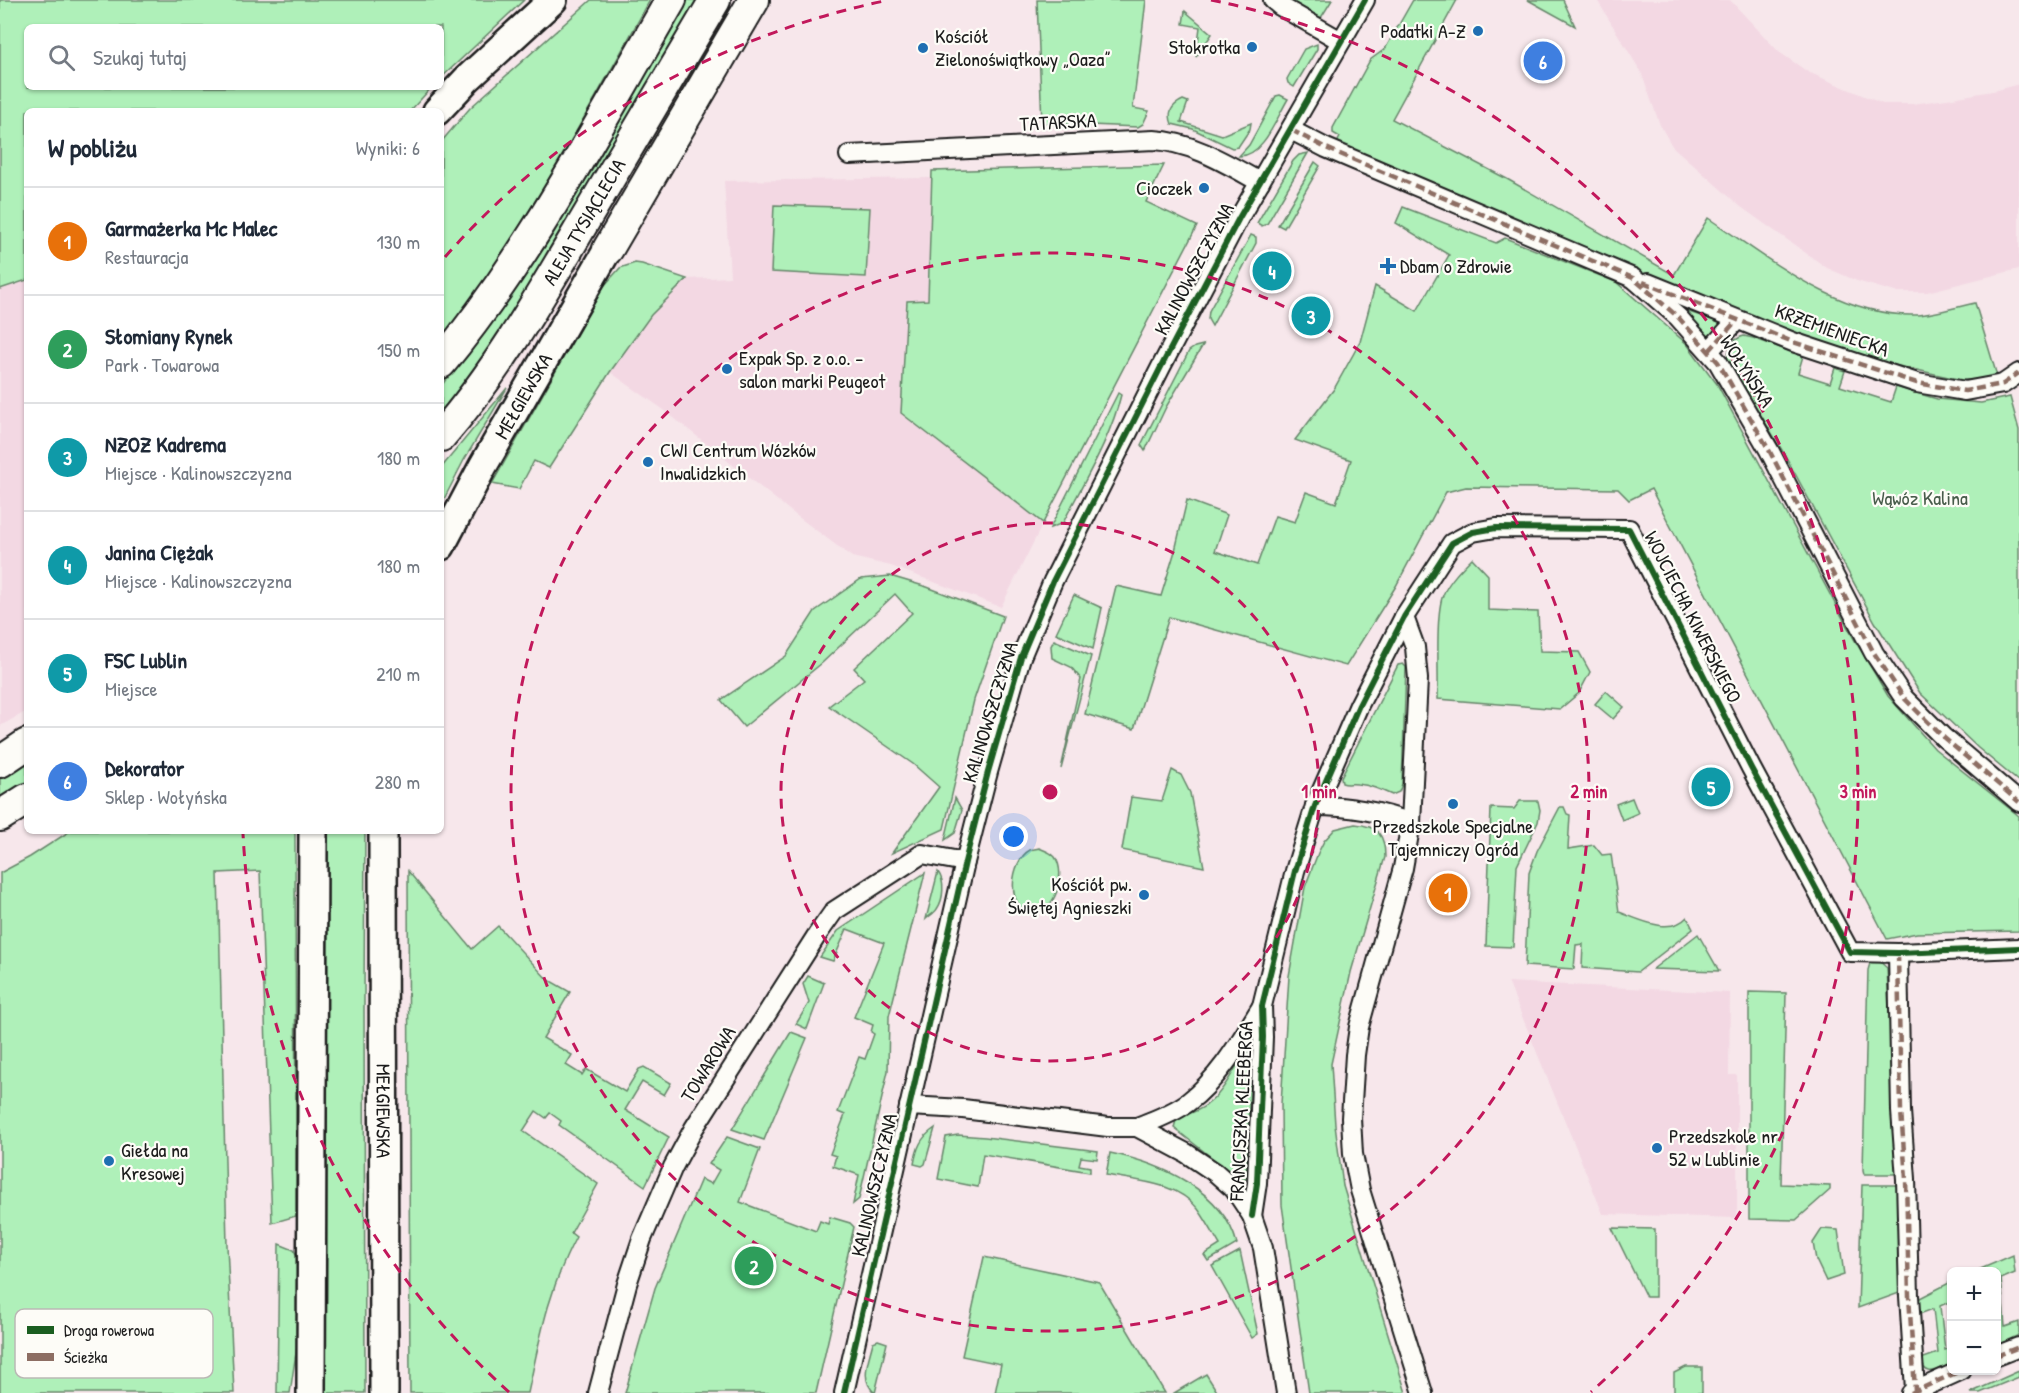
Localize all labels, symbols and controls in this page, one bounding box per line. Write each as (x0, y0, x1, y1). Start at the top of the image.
place label: Podatki A-Z (1380, 17, 1466, 44)
place label: Kościół Zielonoświątkowy „Oaza” (935, 22, 1110, 72)
search box (24, 24, 444, 90)
marker: Podatki A-Z (1471, 24, 1485, 38)
place label: Stokrotka (1169, 33, 1240, 60)
pin: 6 (1524, 38, 1562, 84)
marker: Stokrotka (1245, 40, 1259, 54)
icon: search (45, 41, 78, 74)
marker: Kościół Zielonoświątkowy „Oaza” (916, 41, 930, 55)
text: Szukaj tutaj (93, 42, 187, 72)
street label: TATARSKA (1019, 106, 1097, 137)
text: W pobliżu (48, 130, 137, 165)
text: Wyniki: 6 (356, 134, 420, 161)
street label: ALEJA TYSIĄCLECIA (536, 153, 631, 290)
place label: Cioczek (1136, 174, 1192, 201)
marker: Cioczek (1197, 181, 1211, 195)
street label: KALINOWSZCZYZNA (1147, 198, 1240, 340)
text: Garmażerka Mc Malec (105, 213, 277, 243)
text: 1 (64, 228, 71, 255)
text: 130 m (377, 228, 420, 255)
text: Restauracja (105, 243, 188, 270)
pin: 4 (1252, 248, 1292, 294)
place label: Dbam o Zdrowie (1400, 252, 1512, 279)
marker: Dbam o Zdrowie (1381, 259, 1395, 273)
pin: 3 (1292, 294, 1330, 338)
street label: KRZEMIENIECKA (1771, 296, 1893, 363)
text: Słomiany Rynek (105, 321, 232, 351)
street label: WOŁYŃSKA (1714, 329, 1781, 412)
text: 2 (63, 336, 72, 363)
text: 150 m (377, 336, 420, 363)
place label: Expak Sp. z o.o. - salon marki Peugeot (739, 344, 887, 394)
street label: MEŁGIEWSKA (487, 348, 558, 444)
text: Park · Towarowa (105, 351, 219, 378)
marker: Expak Sp. z o.o. - salon marki Peugeot (720, 362, 734, 376)
text: NZOZ Kadrema (105, 429, 226, 459)
place label: CWI Centrum Wózków Inwalidzkich (660, 436, 816, 486)
text: 3 (63, 444, 72, 471)
text: 180 m (377, 444, 420, 471)
marker: CWI Centrum Wózków Inwalidzkich (641, 455, 655, 469)
text: Miejsce · Kalinowszczyzna (105, 459, 292, 486)
park label: Wąwóz Kalina (1872, 484, 1968, 511)
street label: WOJCIECHA KIWERSKIEGO (1638, 526, 1748, 707)
text: Janina Ciężak (105, 537, 213, 567)
text: 4 (64, 552, 71, 579)
text: 180 m (377, 552, 420, 579)
text: Miejsce · Kalinowszczyzna (105, 567, 292, 594)
street label: KALINOWSZCZYZNA (955, 638, 1024, 786)
text: FSC Lublin (105, 645, 187, 675)
text: 5 (63, 660, 72, 687)
text: 210 m (376, 660, 420, 687)
text: Miejsce (105, 675, 157, 702)
text: Dekorator (105, 753, 184, 783)
pin: 5 (1692, 764, 1730, 810)
text: 6 (64, 768, 71, 795)
text: 280 m (375, 768, 420, 795)
text: 1 min (1301, 779, 1337, 804)
text: 2 min (1571, 779, 1607, 804)
text: 3 min (1840, 779, 1876, 804)
centre of rings (1040, 782, 1060, 802)
text: Sklep · Wołyńska (105, 783, 227, 810)
marker: Przedszkole Specjalne Tajemniczy Ogród (1446, 797, 1460, 811)
place label: Przedszkole Specjalne Tajemniczy Ogród (1373, 812, 1533, 862)
your location (999, 822, 1028, 851)
place label: Kościół pw. Świętej Agnieszki (1008, 870, 1132, 920)
pin: 1 (1428, 870, 1468, 916)
marker: Kościół pw. Świętej Agnieszki (1137, 888, 1151, 902)
street label: TOWAROWA (674, 1020, 742, 1107)
street label: FRANCISZKA KLEEBERGA (1222, 1020, 1259, 1202)
street label: MEŁGIEWSKA (370, 1064, 398, 1159)
street label: KALINOWSZCZYZNA (844, 1110, 903, 1259)
place label: Przedszkole nr 52 w Lublinie (1669, 1122, 1778, 1172)
place label: Giełda na Kresowej (121, 1136, 188, 1186)
marker: Przedszkole nr 52 w Lublinie (1650, 1141, 1664, 1155)
marker: Giełda na Kresowej (102, 1154, 116, 1168)
pin: 2 (734, 1244, 774, 1288)
map controls (1947, 1267, 2001, 1375)
button: + (1947, 1267, 2001, 1321)
legend (15, 1309, 213, 1378)
text: Droga rowerowa (64, 1319, 154, 1341)
button: − (1947, 1321, 2001, 1375)
text: Ścieżka (64, 1346, 107, 1368)

